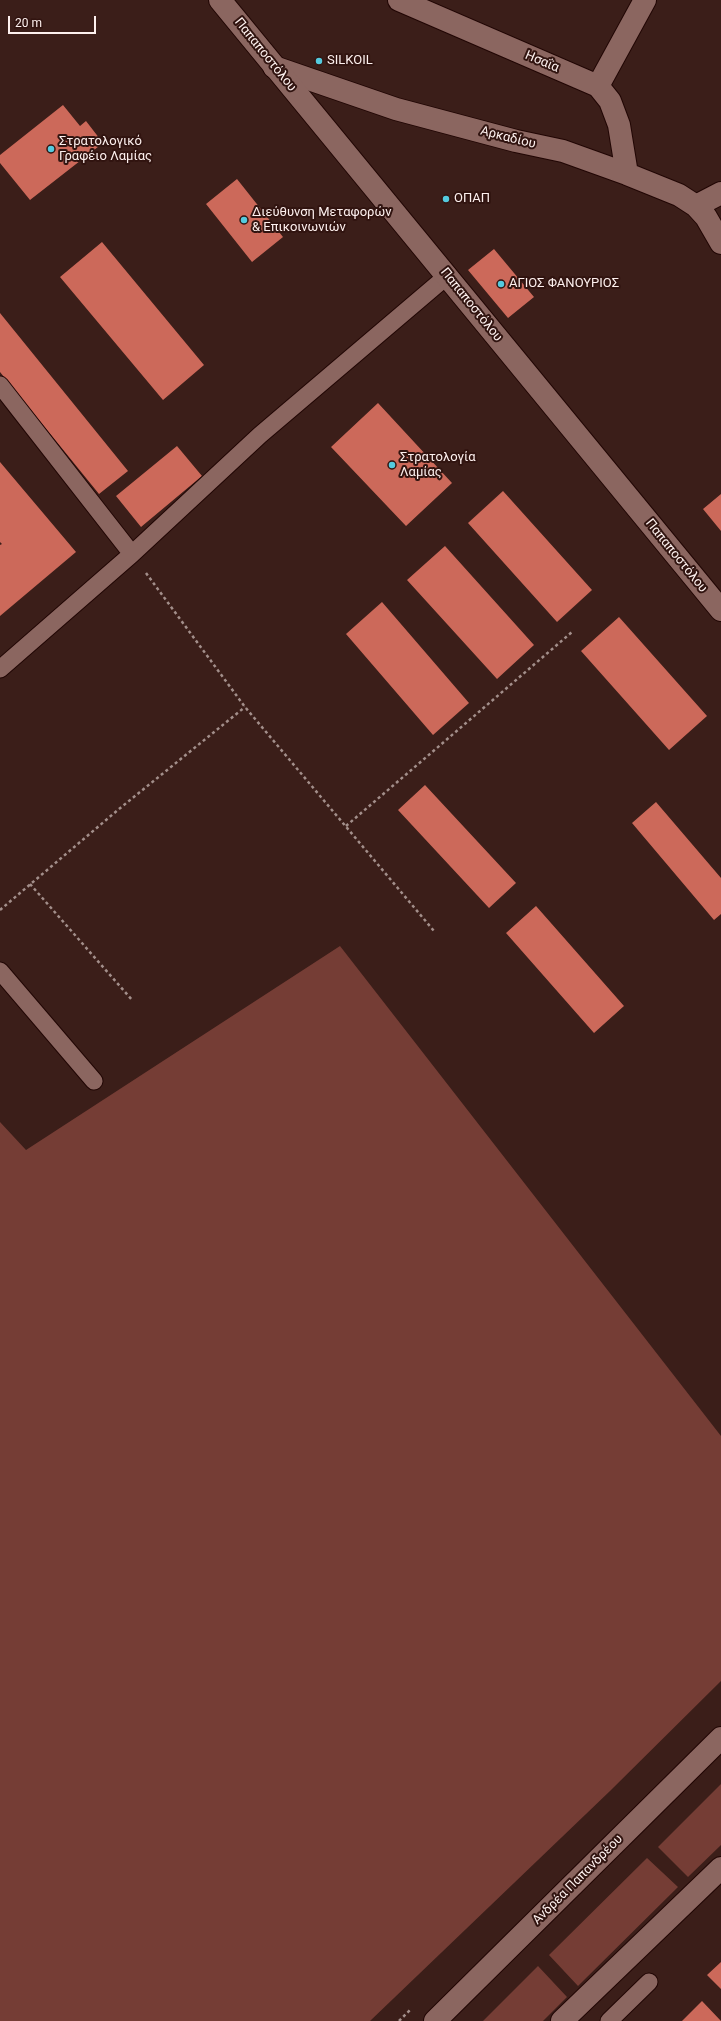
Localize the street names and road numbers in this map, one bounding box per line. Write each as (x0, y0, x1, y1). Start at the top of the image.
street label: Παπαποστόλου (231, 15, 299, 95)
street label: Ησαΐα (523, 48, 561, 76)
street label: Αρκαδίου (479, 124, 537, 152)
street label: Παπαποστόλου (437, 265, 505, 345)
street label: Παπαποστόλου (642, 516, 710, 596)
street label: Ανδρέα Παπανδρέου (530, 1832, 626, 1928)

